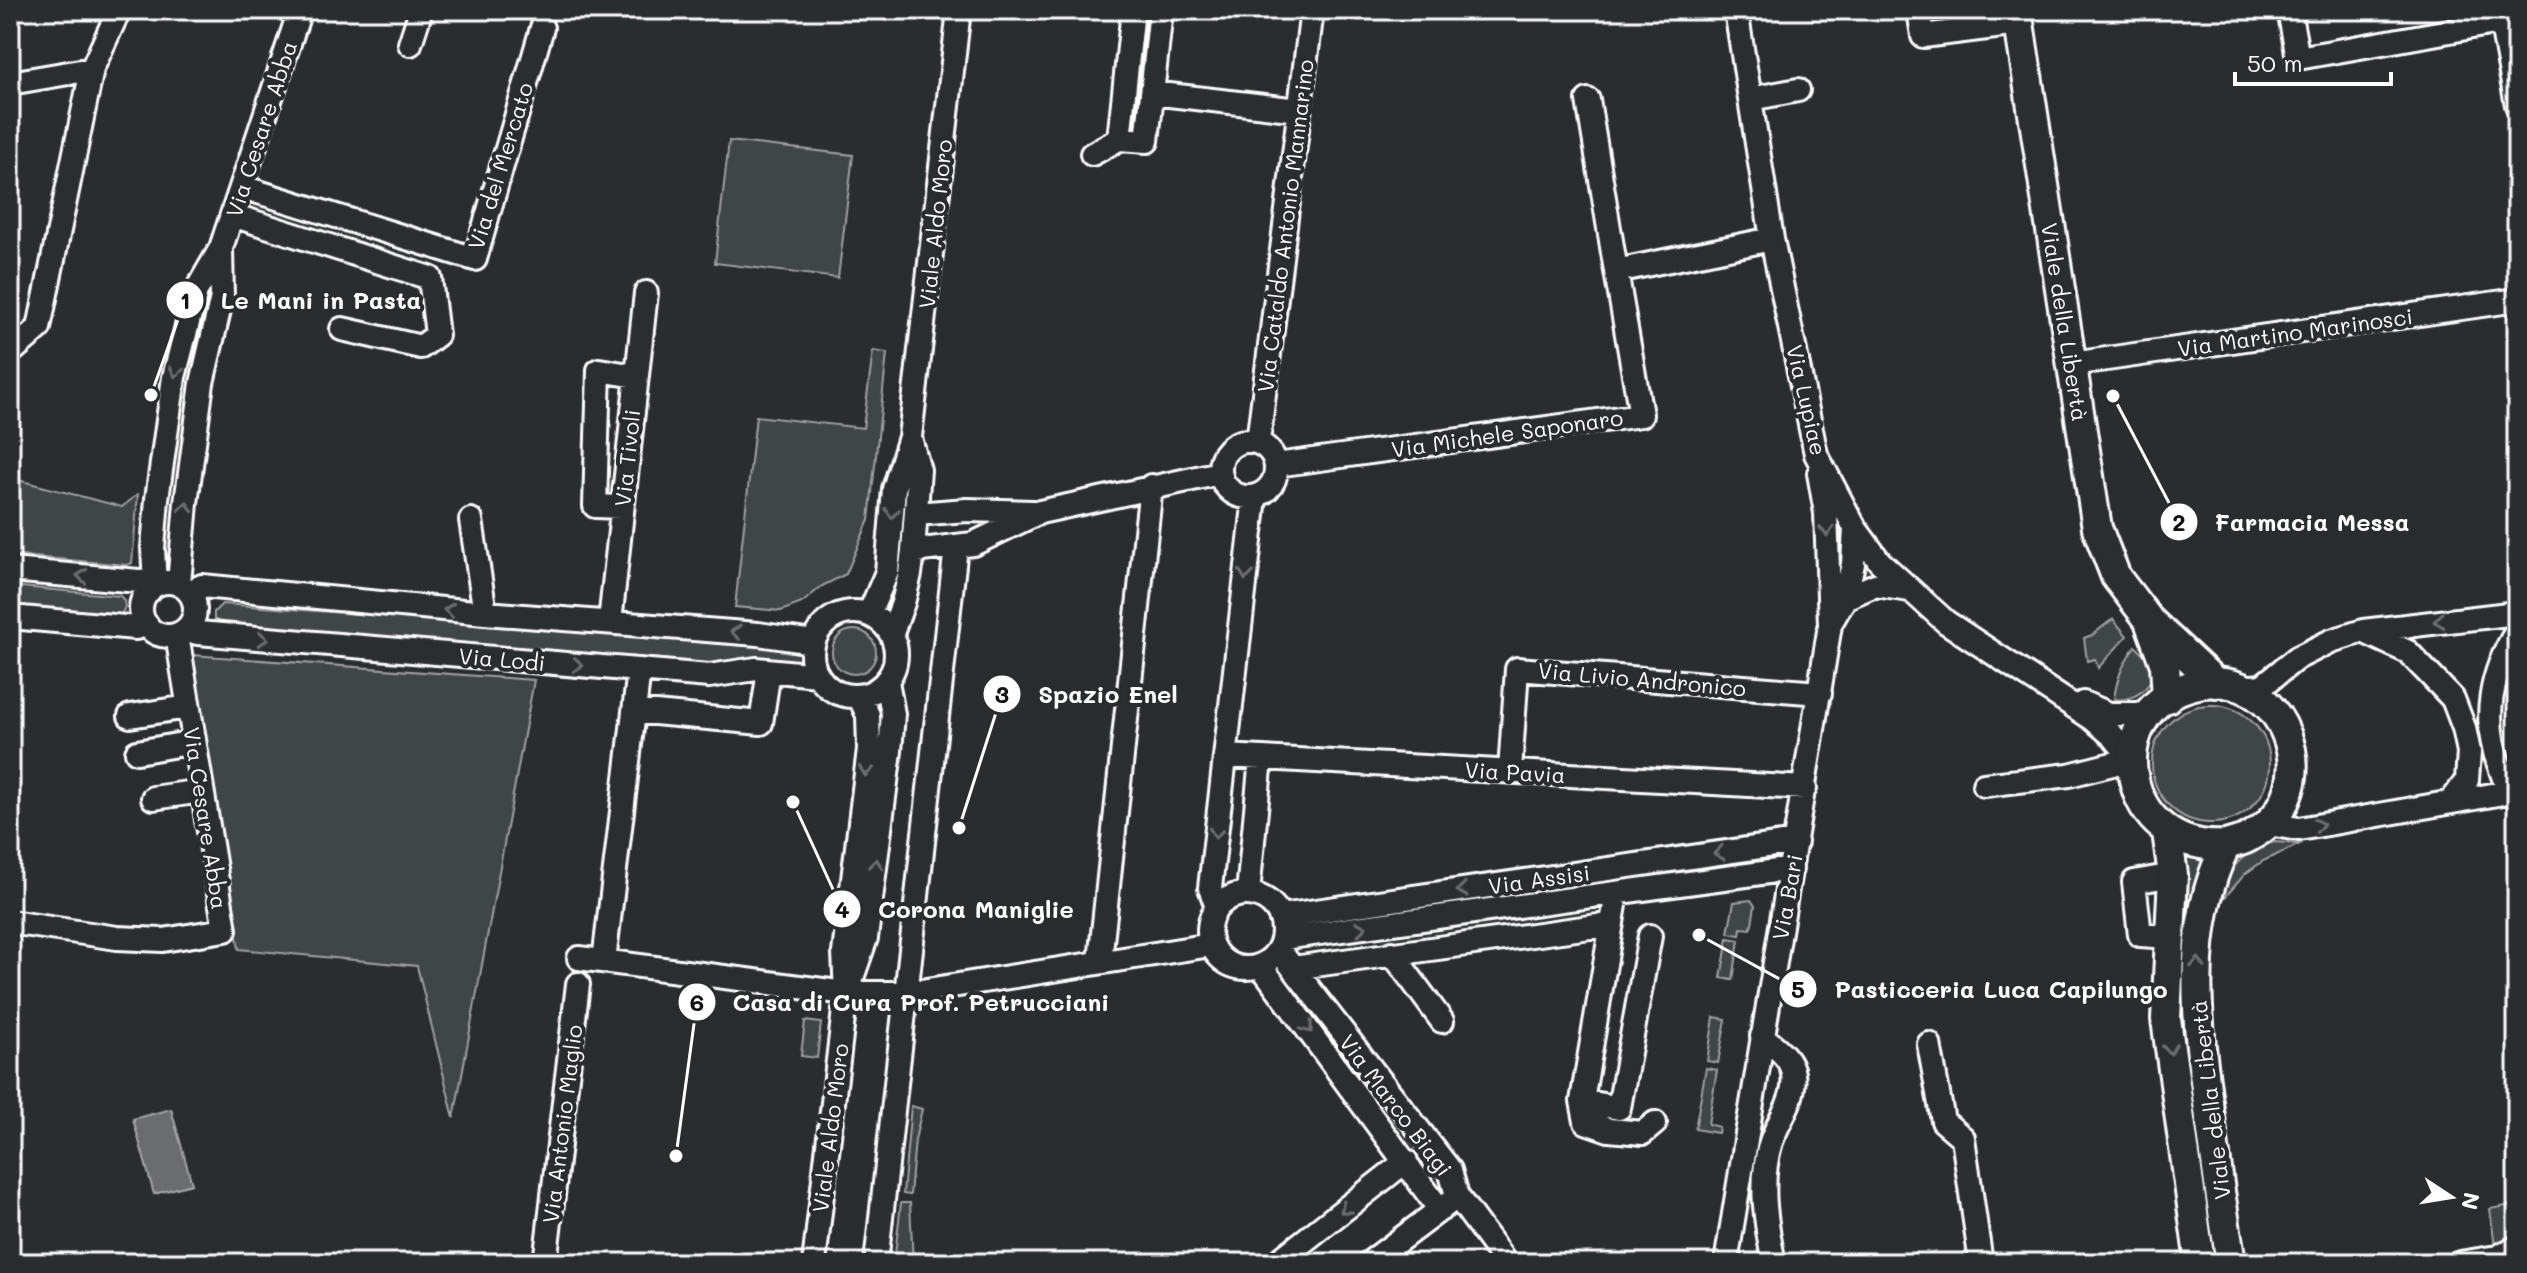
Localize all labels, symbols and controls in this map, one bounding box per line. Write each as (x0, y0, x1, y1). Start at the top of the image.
scale bar (2235, 36, 2391, 86)
street label: Via Cesare Abba (219, 37, 303, 221)
text: 50 m (2247, 47, 2303, 78)
street label: Via Cataldo Antonio Mannarino (1250, 58, 1320, 394)
street label: Via del Mercato (461, 79, 539, 253)
street label: Viale Aldo Moro (912, 138, 958, 310)
street label: Viale della Libertà (2035, 221, 2095, 423)
callout: Le Mani in Pasta (165, 276, 437, 324)
text: 1 (180, 284, 190, 315)
text: Le Mani in Pasta (221, 284, 421, 315)
street label: Via Martino Marinosci (2176, 301, 2414, 363)
street label: Via Lupiae (1780, 342, 1834, 458)
one-way arrow (168, 365, 185, 379)
street label: Via Michele Saponaro (1389, 402, 1625, 464)
street label: Via Tivoli (607, 408, 647, 508)
callout: Farmacia Messa (2159, 498, 2426, 546)
one-way arrow (177, 500, 194, 513)
text: 2 (2172, 506, 2186, 537)
text: Farmacia Messa (2215, 506, 2409, 537)
one-way arrow (884, 507, 901, 520)
one-way arrow (1818, 525, 1835, 538)
one-way arrow (75, 568, 88, 585)
one-way arrow (1238, 568, 1255, 581)
one-way arrow (442, 601, 455, 618)
one-way arrow (2433, 613, 2446, 630)
one-way arrow (729, 624, 742, 641)
one-way arrow (257, 630, 270, 647)
street label: Via Lodi (457, 641, 547, 677)
street label: Via Livio Andronico (1537, 655, 1747, 703)
one-way arrow (572, 656, 585, 673)
callout: Spazio Enel (982, 670, 1193, 718)
text: 3 (995, 678, 1009, 709)
text: Spazio Enel (1038, 678, 1178, 709)
street label: Via Cesare Abba (177, 725, 235, 911)
street label: Via Pavia (1464, 755, 1566, 789)
one-way arrow (858, 765, 875, 778)
one-way arrow (2312, 817, 2326, 834)
one-way arrow (1208, 827, 1225, 840)
one-way arrow (1712, 844, 1726, 861)
street label: Via Bari (1765, 852, 1809, 942)
one-way arrow (867, 857, 884, 870)
street label: Via Assisi (1486, 858, 1592, 900)
one-way arrow (1455, 881, 1468, 898)
callout: Corona Maniglie (822, 885, 1090, 933)
text: 4 (834, 893, 850, 924)
text: Corona Maniglie (878, 893, 1074, 924)
one-way arrow (1354, 920, 1367, 937)
one-way arrow (2189, 956, 2206, 969)
callout: Pasticceria Luca Capilungo (1778, 965, 2183, 1013)
text: 5 (1791, 973, 1805, 1004)
text: Pasticceria Luca Capilungo (1834, 973, 2168, 1004)
callout: Casa di Cura Prof. Petrucciani (677, 978, 1126, 1026)
text: 6 (690, 986, 704, 1017)
text: Casa di Cura Prof. Petrucciani (733, 986, 1109, 1017)
street label: Viale della Libertà (2183, 999, 2237, 1201)
one-way arrow (1298, 1020, 1312, 1034)
street label: Via Antonio Maglio (535, 1023, 589, 1225)
street label: Via Marco Biagi (1333, 1028, 1459, 1182)
street label: Viale Aldo Moro (805, 1042, 855, 1214)
one-way arrow (2161, 1042, 2178, 1056)
north arrow (2411, 1157, 2491, 1237)
text: N (2455, 1190, 2487, 1212)
one-way arrow (1340, 1199, 1354, 1214)

